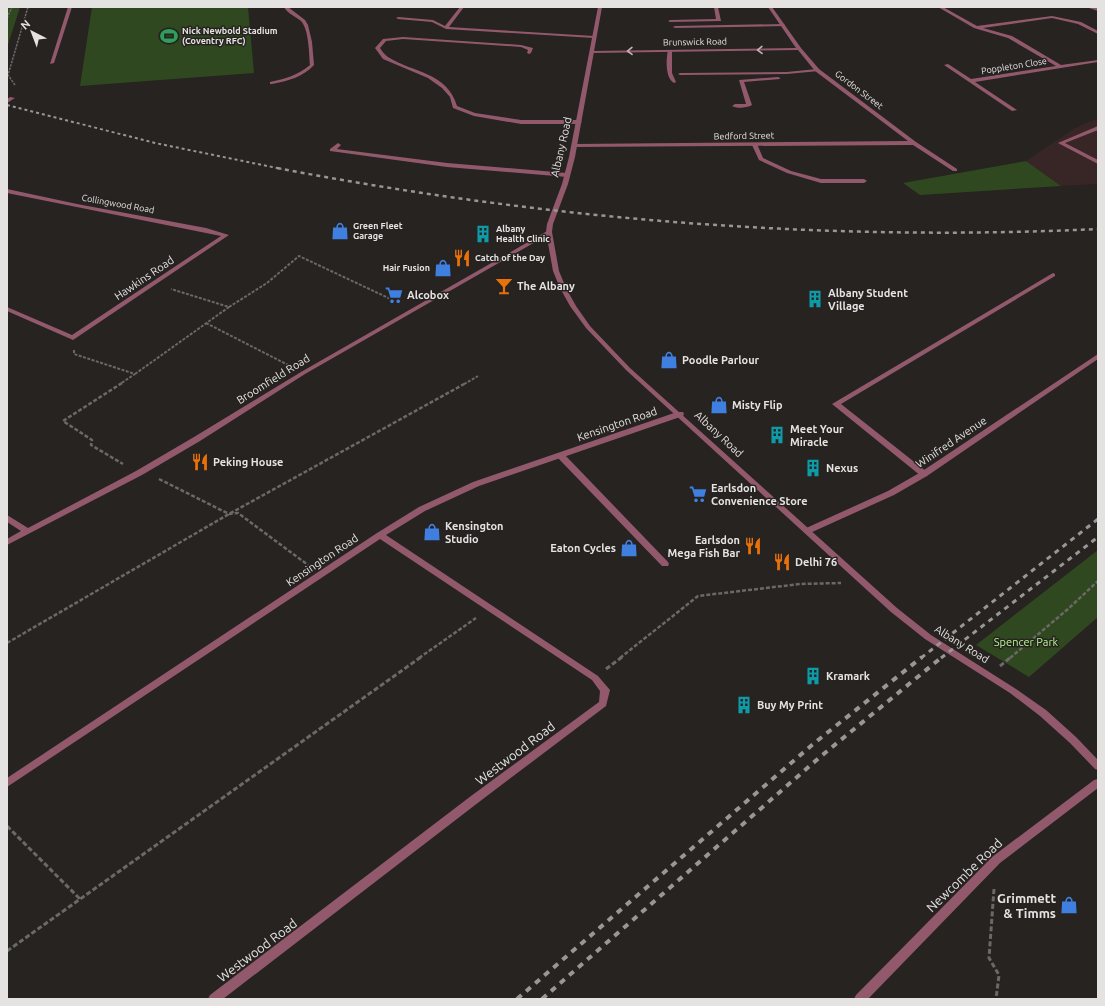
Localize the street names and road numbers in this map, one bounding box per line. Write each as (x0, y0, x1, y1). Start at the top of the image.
street label: Brunswick Road (663, 36, 727, 48)
street label: Poppleton Close (980, 56, 1048, 76)
street label: Gordon Street (833, 69, 885, 112)
street label: Albany Road (548, 116, 574, 178)
street label: Bedford Street (714, 130, 775, 142)
street label: Collingwood Road (81, 193, 155, 215)
street label: Hawkins Road (112, 254, 176, 302)
street label: Broomfield Road (234, 352, 312, 406)
street label: Kensington Road (575, 405, 659, 443)
street label: Albany Road (692, 409, 746, 459)
street label: Winifred Avenue (913, 414, 989, 470)
street label: Kensington Road (284, 532, 360, 588)
street label: Albany Road (933, 623, 991, 665)
street label: Westwood Road (473, 719, 557, 787)
street label: Newcombe Road (923, 836, 1005, 914)
street label: Westwood Road (215, 916, 299, 984)

